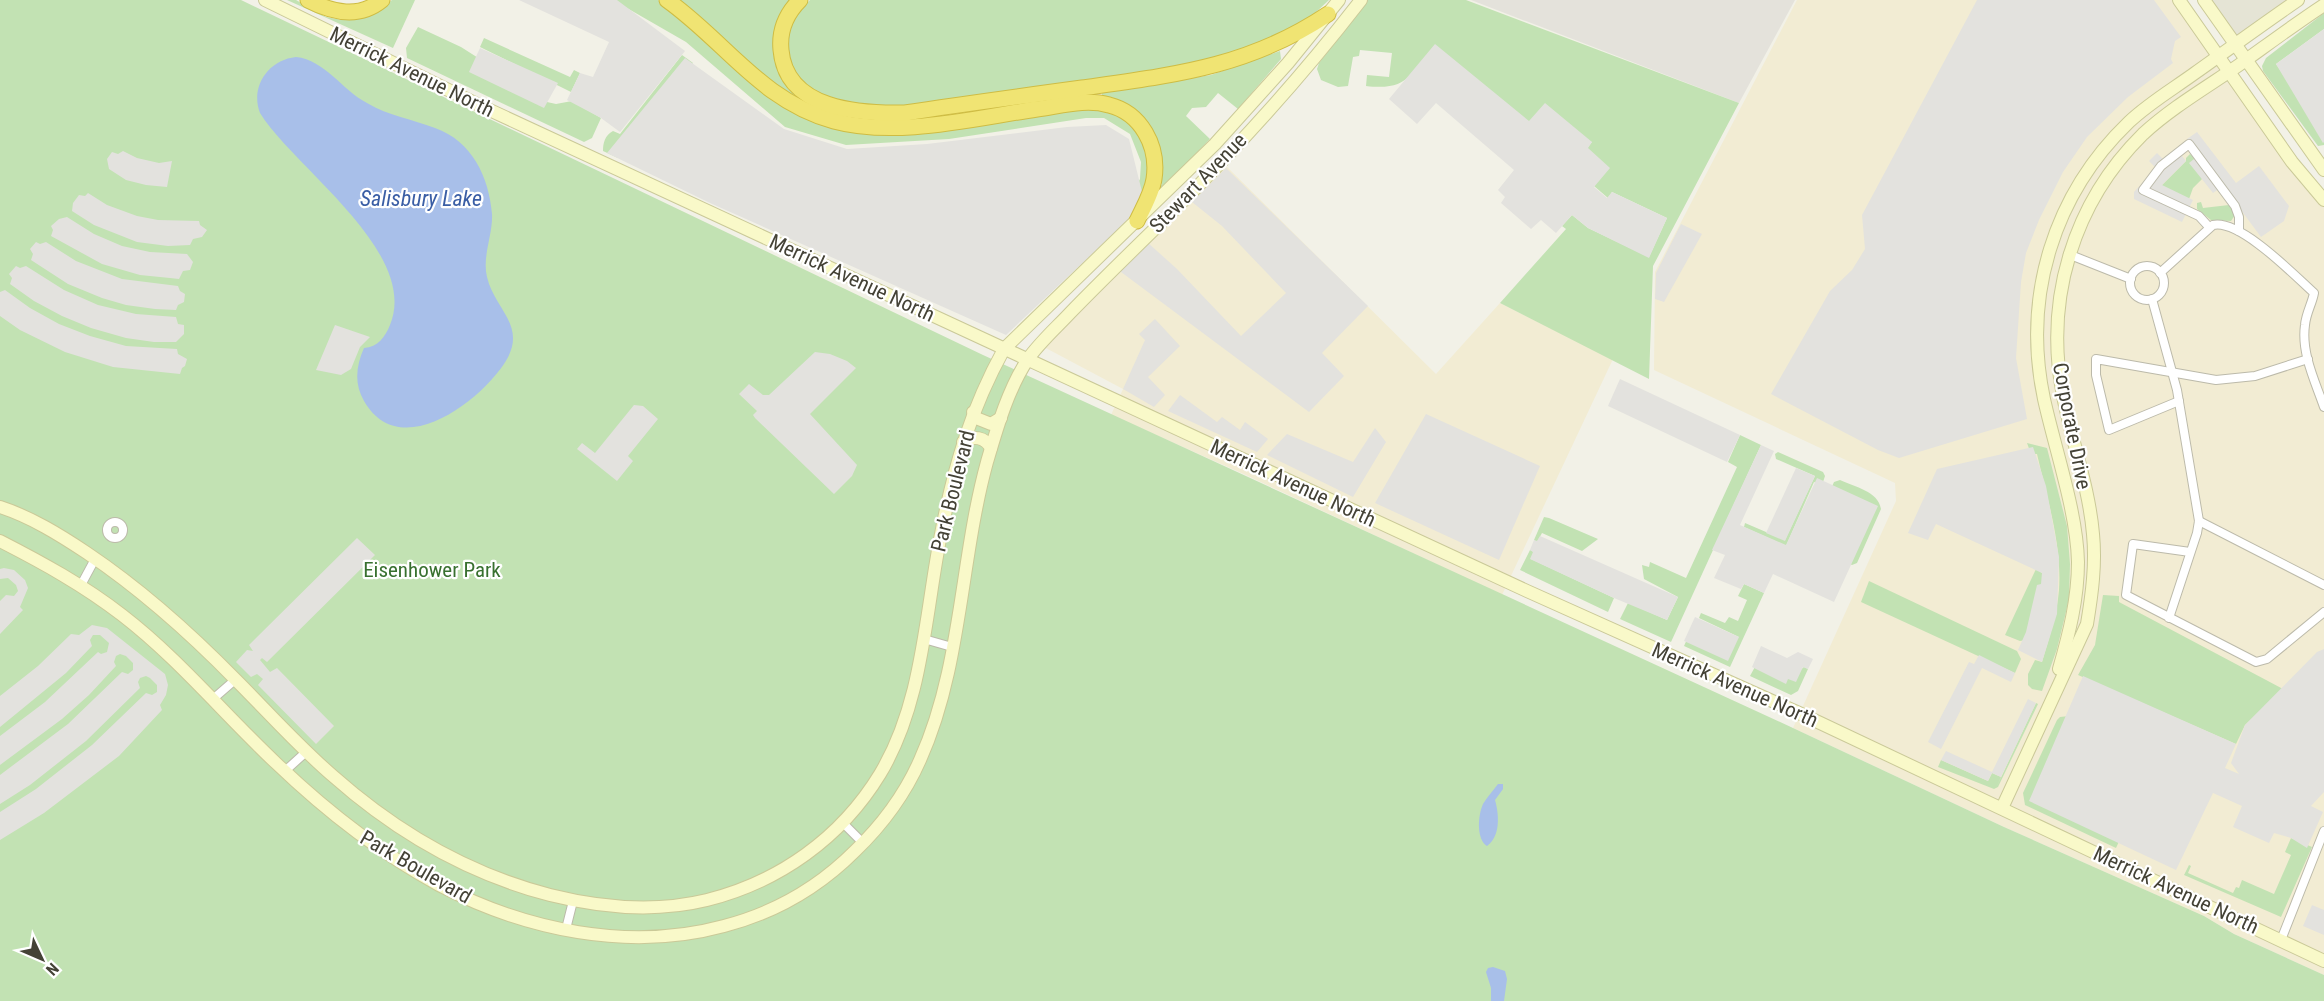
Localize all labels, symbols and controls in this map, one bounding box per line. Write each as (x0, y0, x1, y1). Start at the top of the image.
street label: Merrick Avenue North (326, 22, 498, 122)
street label: Stewart Avenue (1145, 128, 1252, 238)
water label: Salisbury Lake (360, 186, 482, 211)
street label: Merrick Avenue North (766, 229, 938, 327)
street label: Corporate Drive (2048, 361, 2096, 492)
street label: Park Boulevard (926, 428, 980, 554)
street label: Merrick Avenue North (1207, 434, 1379, 532)
park label: Eisenhower Park (363, 558, 501, 582)
street label: Merrick Avenue North (1648, 638, 1822, 732)
street label: Park Boulevard (356, 825, 476, 909)
street label: Merrick Avenue North (2090, 841, 2262, 939)
north arrow (12, 929, 72, 989)
text: N (42, 959, 63, 979)

